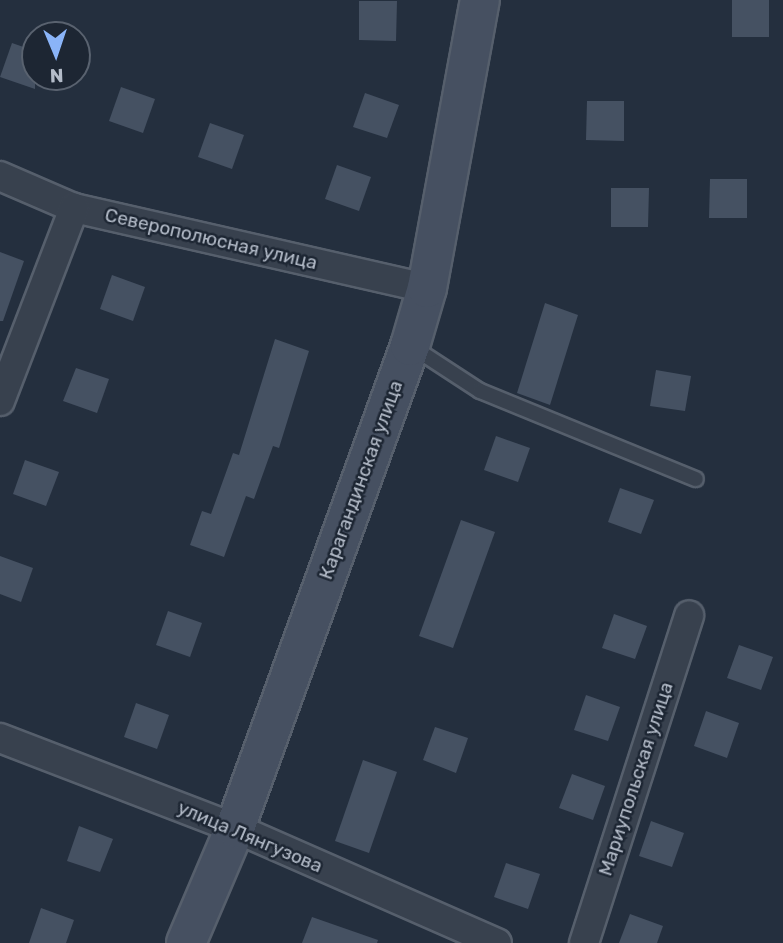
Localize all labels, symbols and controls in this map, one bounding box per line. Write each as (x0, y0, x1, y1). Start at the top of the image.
north arrow (21, 21, 91, 91)
text: N (49, 64, 64, 87)
street label: Северополюсная улица (103, 203, 319, 275)
street label: Карагандинская улица (314, 377, 408, 583)
street label: Мариупольская улица (594, 679, 678, 879)
street label: улица Лянгузова (174, 796, 326, 878)

